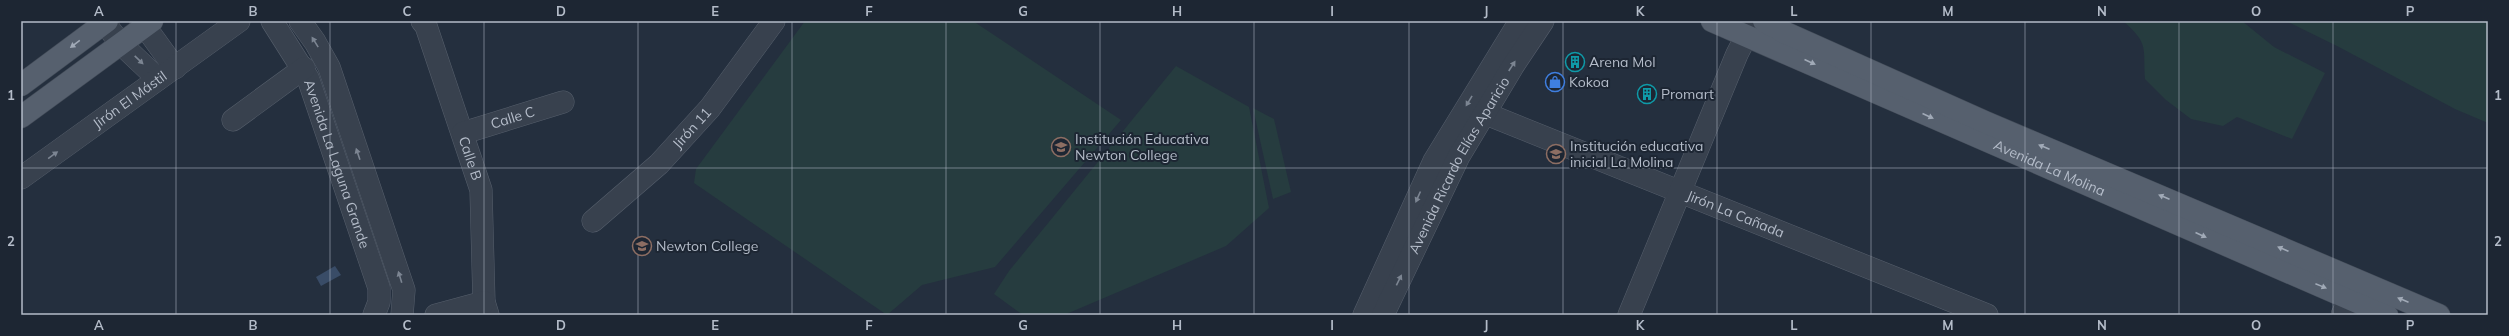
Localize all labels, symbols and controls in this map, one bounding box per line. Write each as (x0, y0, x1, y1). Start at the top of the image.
text: A (94, 3, 104, 19)
text: B (249, 3, 258, 19)
text: C (403, 3, 412, 19)
text: D (556, 3, 566, 19)
text: E (711, 3, 719, 19)
text: F (865, 3, 873, 19)
text: G (1018, 3, 1028, 19)
text: H (1172, 3, 1182, 19)
text: I (1330, 3, 1334, 19)
text: J (1484, 3, 1488, 19)
text: K (1636, 3, 1646, 19)
text: L (1790, 3, 1798, 19)
text: M (1942, 3, 1954, 19)
text: N (2097, 3, 2107, 19)
text: O (2251, 3, 2261, 19)
text: P (2406, 3, 2415, 19)
one-way arrow (311, 37, 319, 47)
one-way arrow (70, 40, 81, 49)
building icon: Arena Mol (1564, 51, 1586, 73)
place label: Arena Mol (1589, 53, 1656, 71)
one-way arrow (134, 56, 144, 65)
one-way arrow (1804, 59, 1815, 65)
one-way arrow (1509, 60, 1516, 72)
street label: Jirón El Mástil (89, 67, 170, 132)
shop icon: Kokoa (1544, 71, 1566, 93)
place label: Kokoa (1569, 73, 1609, 91)
street label: Avenida Ricardo Elías Aparicio (1405, 74, 1513, 257)
street label: Avenida La Laguna Grande (300, 77, 374, 251)
building icon: Promart (1636, 83, 1658, 105)
place label: Promart (1661, 85, 1714, 103)
text: 1 (7, 87, 15, 103)
text: 1 (2494, 87, 2502, 103)
one-way arrow (1465, 95, 1472, 107)
street label: Calle C (488, 102, 537, 133)
street label: Jirón 11 (668, 104, 715, 152)
one-way arrow (1922, 112, 1934, 119)
place label: Institución Educativa Newton College (1075, 130, 1209, 164)
street label: Calle B (455, 134, 486, 183)
school or university icon: Institución Educativa Newton College (1050, 136, 1072, 158)
street label: Avenida La Molina (1991, 136, 2108, 200)
place label: Institución educativa inicial La Molina (1570, 137, 1703, 171)
school or university icon: Institución educativa inicial La Molina (1545, 143, 1567, 165)
one-way arrow (2038, 143, 2050, 150)
one-way arrow (355, 147, 361, 159)
one-way arrow (47, 151, 58, 159)
street label: Jirón La Cañada (1684, 186, 1787, 242)
one-way arrow (1415, 191, 1421, 203)
one-way arrow (2157, 194, 2169, 200)
one-way arrow (2195, 232, 2207, 238)
text: 2 (7, 233, 15, 249)
text: 2 (2494, 233, 2502, 249)
school or university icon: Newton College (631, 235, 653, 257)
place label: Newton College (656, 237, 758, 255)
one-way arrow (2278, 246, 2289, 252)
one-way arrow (397, 271, 403, 283)
one-way arrow (1396, 274, 1402, 286)
one-way arrow (2315, 283, 2326, 289)
one-way arrow (2396, 296, 2408, 302)
text: A (94, 317, 104, 333)
text: B (249, 317, 258, 333)
text: C (403, 317, 412, 333)
text: D (556, 317, 566, 333)
text: E (711, 317, 719, 333)
text: F (865, 317, 873, 333)
text: G (1018, 317, 1028, 333)
text: H (1172, 317, 1182, 333)
text: I (1330, 317, 1334, 333)
text: J (1484, 317, 1488, 333)
text: K (1636, 317, 1646, 333)
text: L (1790, 317, 1798, 333)
text: M (1942, 317, 1954, 333)
text: N (2097, 317, 2107, 333)
text: O (2251, 317, 2261, 333)
text: P (2406, 317, 2415, 333)

